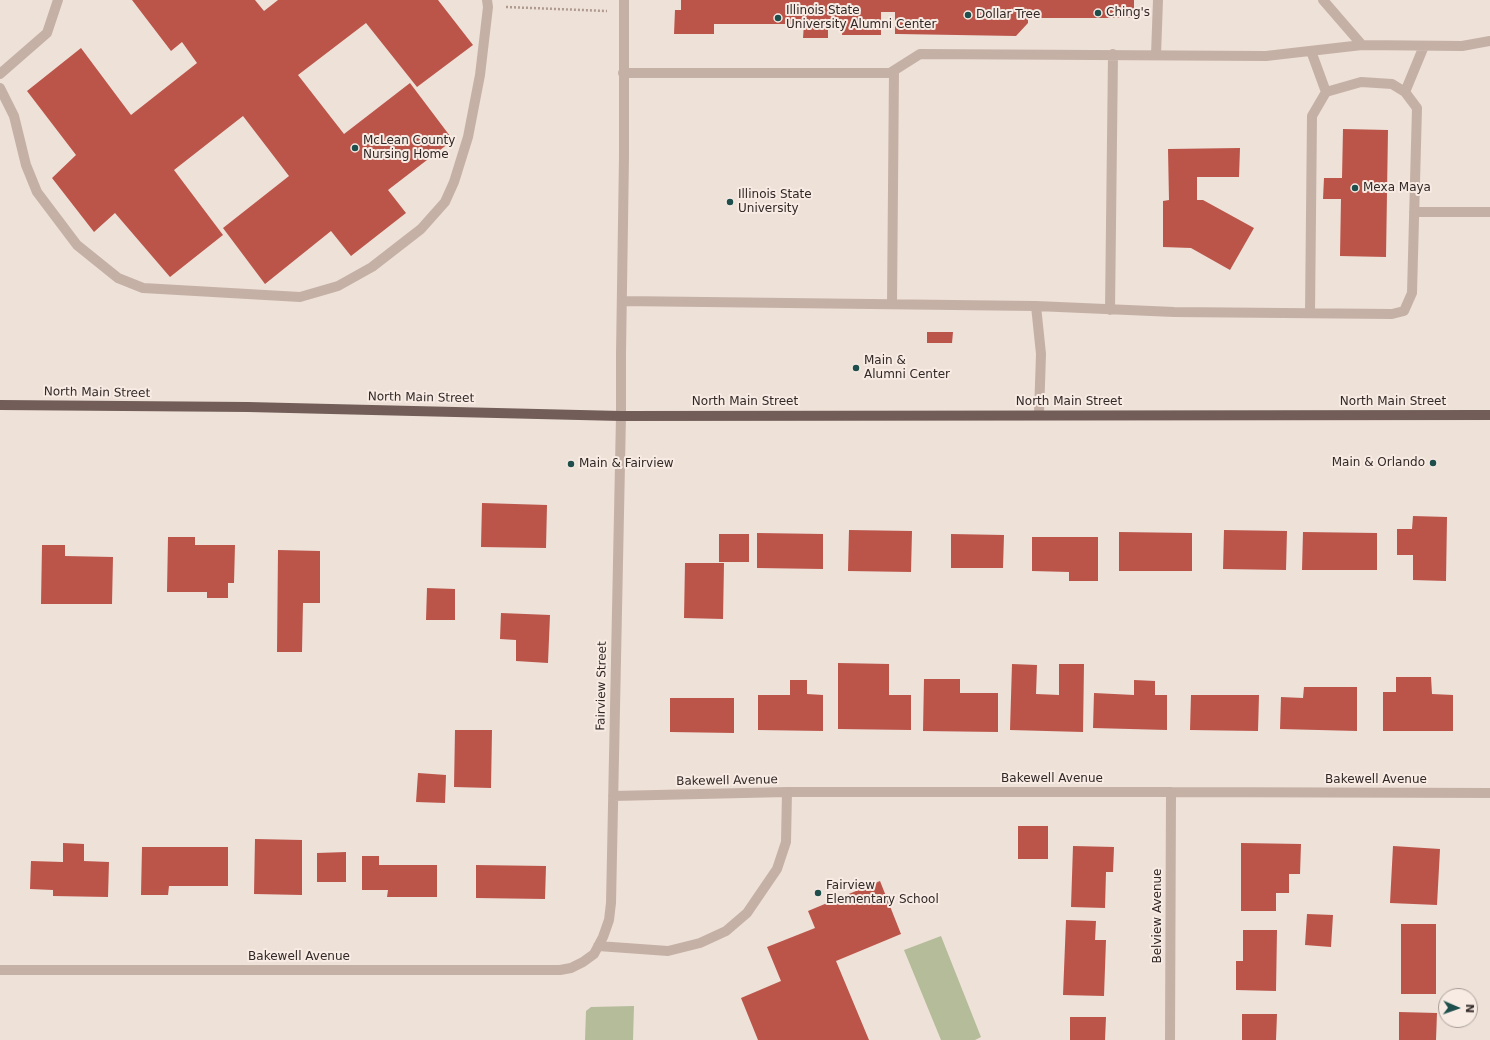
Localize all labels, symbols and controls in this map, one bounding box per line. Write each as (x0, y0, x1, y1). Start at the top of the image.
place label: Illinois State University Alumni Center (786, 4, 936, 32)
place label: Ching's (1106, 6, 1150, 20)
place label: Dollar Tree (976, 8, 1040, 22)
marker: Ching's (1093, 8, 1103, 18)
marker: Dollar Tree (963, 10, 973, 20)
marker: Illinois State University Alumni Center (773, 13, 783, 23)
place label: McLean County Nursing Home (363, 134, 455, 162)
marker: McLean County Nursing Home (350, 143, 360, 153)
place label: Mexa Maya (1363, 181, 1431, 195)
marker: Mexa Maya (1350, 183, 1360, 193)
place label: Illinois State University (738, 188, 812, 216)
marker: Illinois State University (725, 197, 735, 207)
place label: Main & Alumni Center (864, 354, 950, 382)
marker: Main & Alumni Center (851, 363, 861, 373)
street label: North Main Street (44, 385, 150, 401)
street label: North Main Street (368, 390, 474, 406)
street label: North Main Street (692, 395, 798, 409)
street label: North Main Street (1016, 395, 1122, 409)
street label: North Main Street (1340, 395, 1446, 409)
place label: Main & Orlando (1332, 456, 1425, 470)
place label: Main & Fairview (579, 457, 674, 471)
marker: Main & Orlando (1428, 458, 1438, 468)
marker: Main & Fairview (566, 459, 576, 469)
street label: Fairview Street (594, 641, 610, 731)
street label: Bakewell Avenue (1001, 772, 1103, 786)
street label: Bakewell Avenue (676, 773, 778, 789)
street label: Bakewell Avenue (1325, 773, 1427, 787)
street label: Belview Avenue (1151, 869, 1165, 963)
place label: Fairview Elementary School (826, 879, 939, 907)
marker: Fairview Elementary School (813, 888, 823, 898)
street label: Bakewell Avenue (248, 950, 350, 964)
north arrow (1438, 988, 1478, 1028)
text: N (1463, 1004, 1476, 1013)

